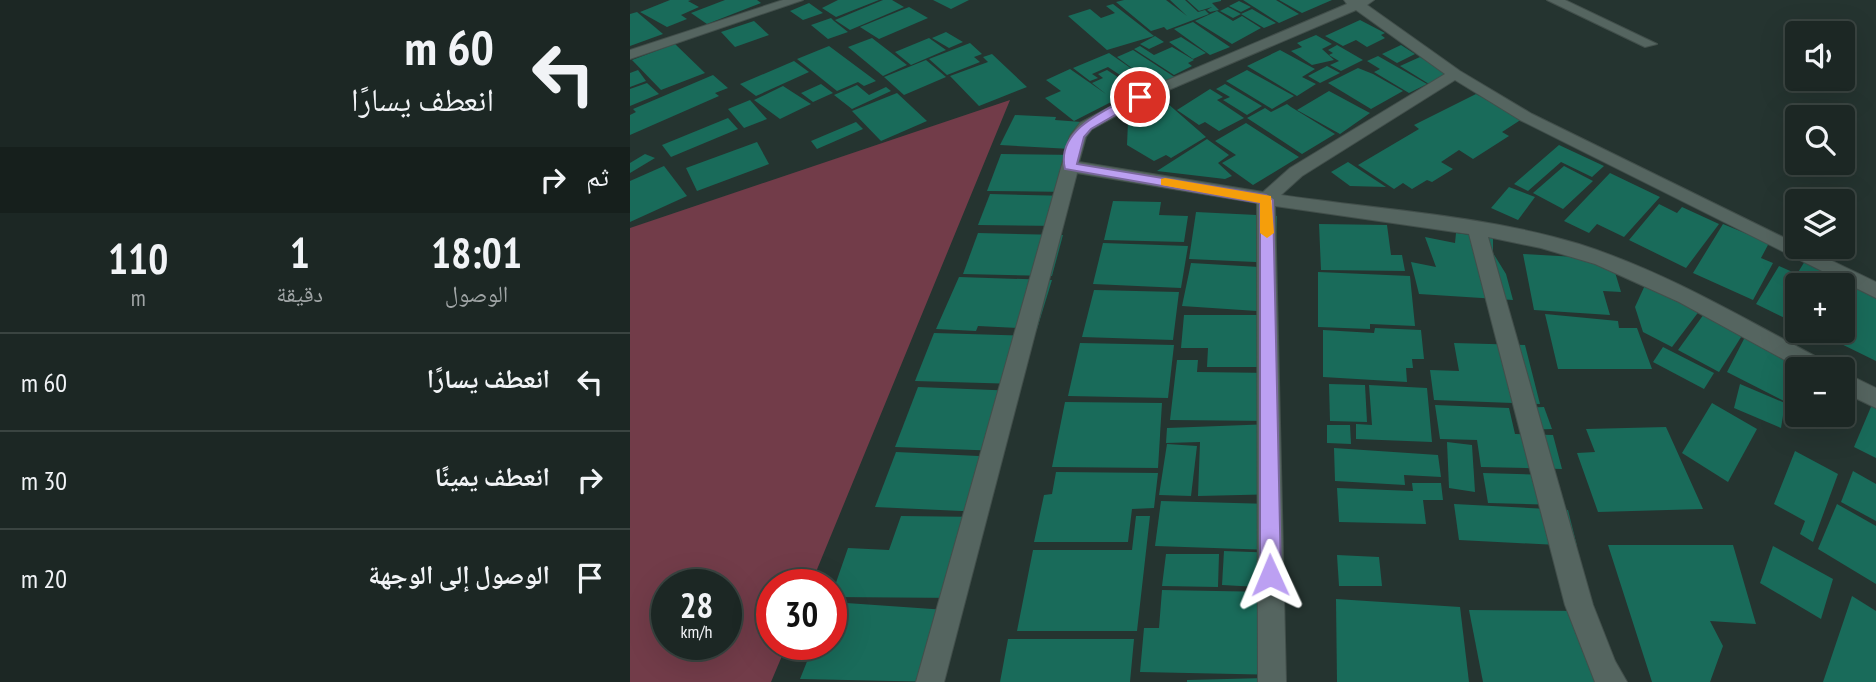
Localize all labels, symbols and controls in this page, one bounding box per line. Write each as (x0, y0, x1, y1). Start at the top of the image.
text: 60 m (405, 15, 494, 79)
map controls (1785, 21, 1855, 427)
button: sound (1785, 21, 1855, 91)
icon: left (518, 28, 609, 119)
pin (1110, 67, 1170, 127)
text: انعطف يسارًا (351, 78, 494, 120)
icon: arrive (1121, 78, 1159, 116)
button: search (1785, 105, 1855, 175)
text: ثم (586, 160, 609, 193)
icon: right (534, 161, 572, 199)
button: layers (1785, 189, 1855, 259)
text: 1 (290, 225, 310, 280)
text: 18:01 (431, 225, 522, 280)
text: 110 (108, 231, 168, 286)
button: + (1785, 273, 1855, 343)
text: دقيقة (276, 279, 323, 308)
text: الوصول (445, 279, 508, 308)
text: m (131, 283, 146, 312)
button: − (1785, 357, 1855, 427)
text: انعطف يسارًا (427, 362, 550, 395)
icon: left (571, 363, 609, 401)
text: 60 m (21, 366, 67, 399)
text: انعطف يمينًا (434, 460, 550, 493)
icon: right (571, 461, 609, 499)
text: 30 m (21, 464, 67, 497)
position arrow (1233, 538, 1307, 612)
text: الوصول إلى الوجهة (368, 558, 550, 591)
icon: arrive (571, 559, 609, 597)
text: 20 m (21, 562, 67, 595)
speed limit sign: 30 (756, 569, 847, 660)
text: 28 (680, 582, 713, 628)
text: km/h (681, 620, 712, 643)

